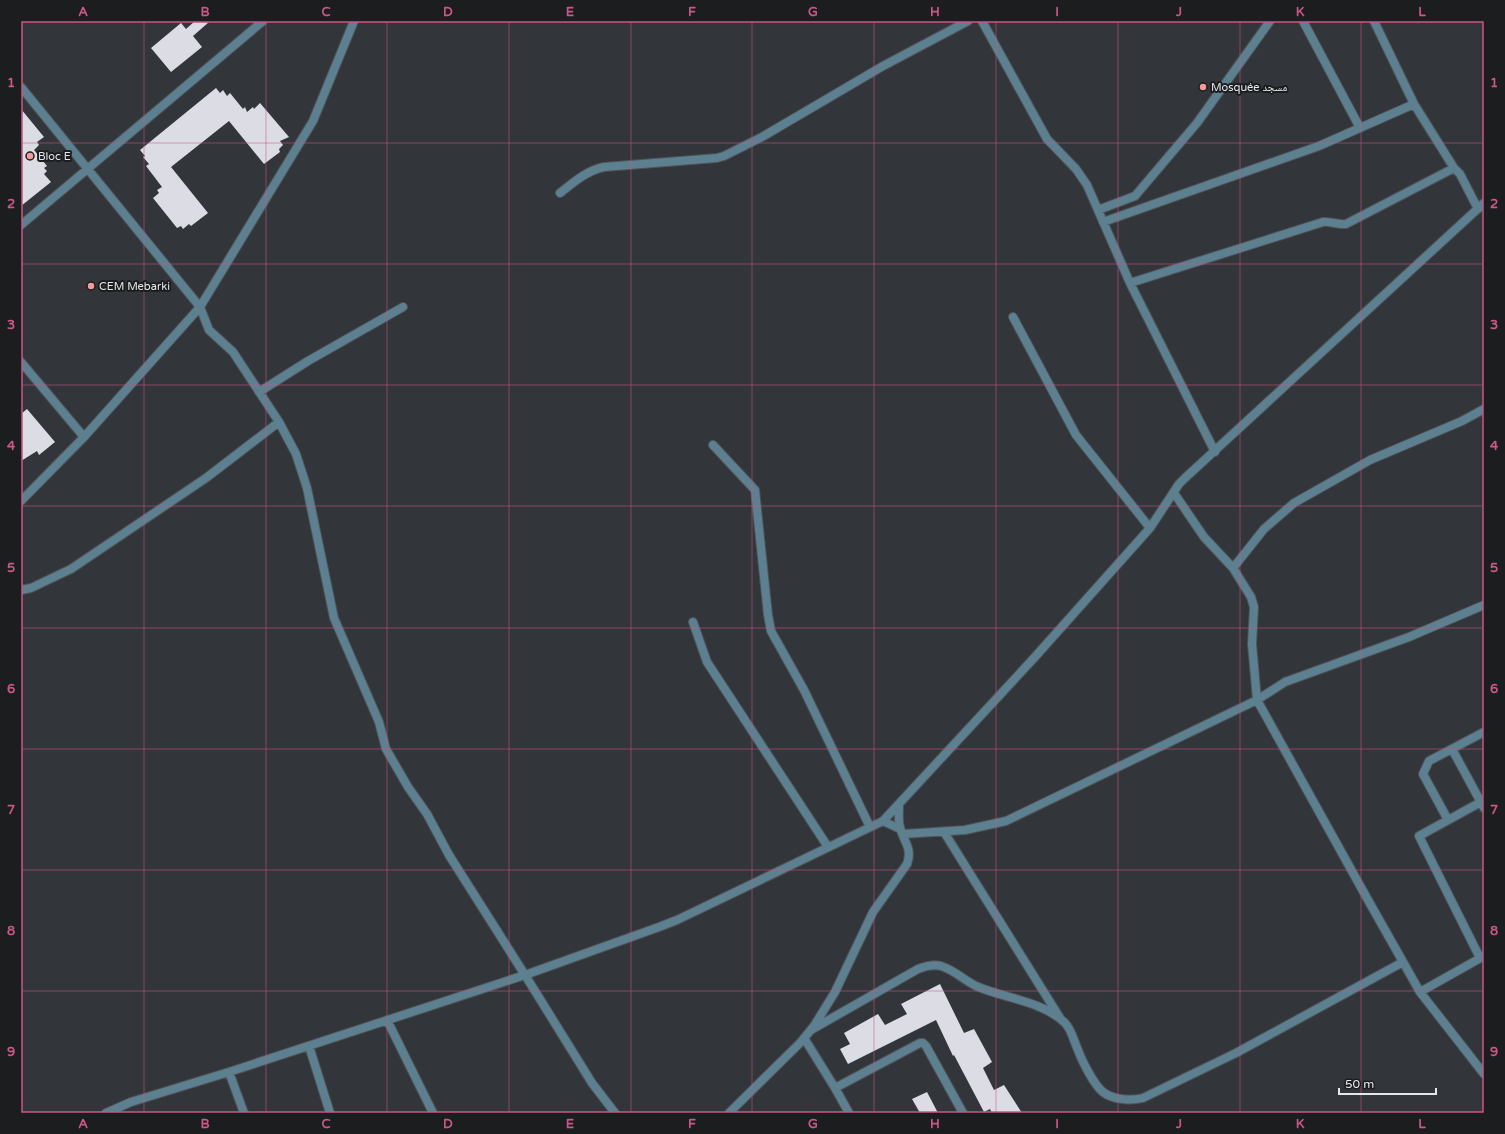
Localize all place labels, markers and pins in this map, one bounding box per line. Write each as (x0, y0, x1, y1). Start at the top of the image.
place label: Mosquée مسجد (1211, 81, 1287, 94)
marker: Mosquée مسجد (1198, 82, 1208, 92)
place label: Bloc E (38, 150, 71, 163)
marker: Bloc E (25, 151, 35, 161)
place label: CEM Mebarki (99, 280, 170, 293)
marker: CEM Mebarki (86, 281, 96, 291)

